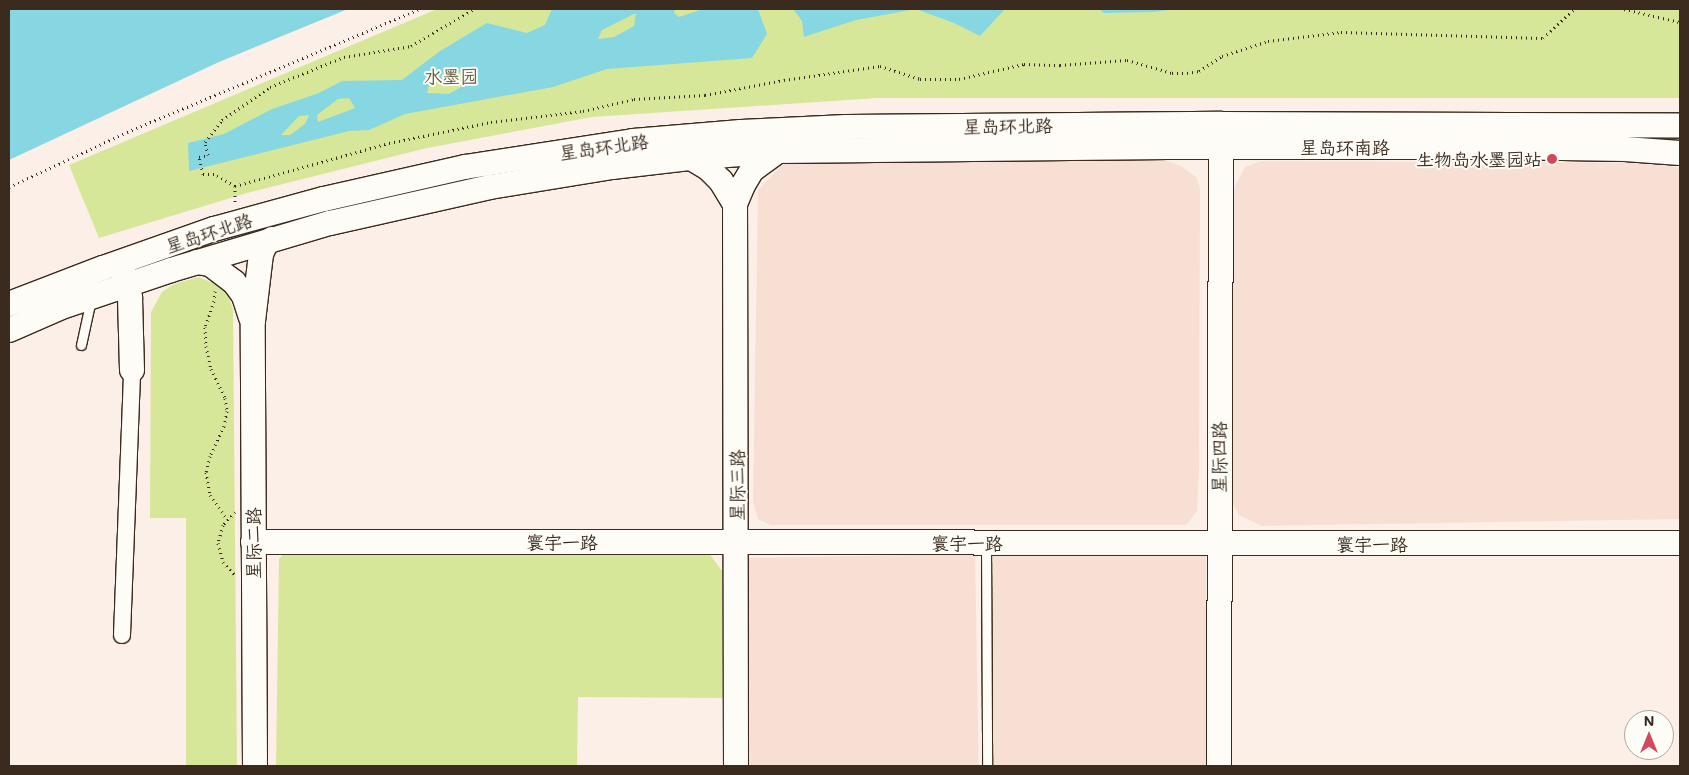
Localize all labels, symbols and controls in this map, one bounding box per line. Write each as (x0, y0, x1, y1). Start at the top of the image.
park label: 水墨园 (424, 65, 478, 87)
street label: 星岛环北路 (963, 114, 1053, 138)
street label: 星岛环北路 (558, 130, 650, 164)
street label: 星岛环南路 (1300, 136, 1390, 158)
place label: 生物岛水墨园站 (1416, 148, 1542, 170)
marker: 生物岛水墨园站 (1546, 153, 1558, 165)
street label: 星岛环北路 (163, 209, 255, 257)
street label: 星际四路 (1208, 421, 1230, 493)
street label: 星际三路 (726, 449, 748, 521)
street label: 星际二路 (242, 507, 264, 579)
street label: 寰宇一路 (526, 531, 598, 553)
street label: 寰宇一路 (931, 532, 1003, 554)
street label: 寰宇一路 (1336, 533, 1408, 555)
north arrow (1624, 710, 1674, 760)
text: N (1644, 711, 1654, 730)

